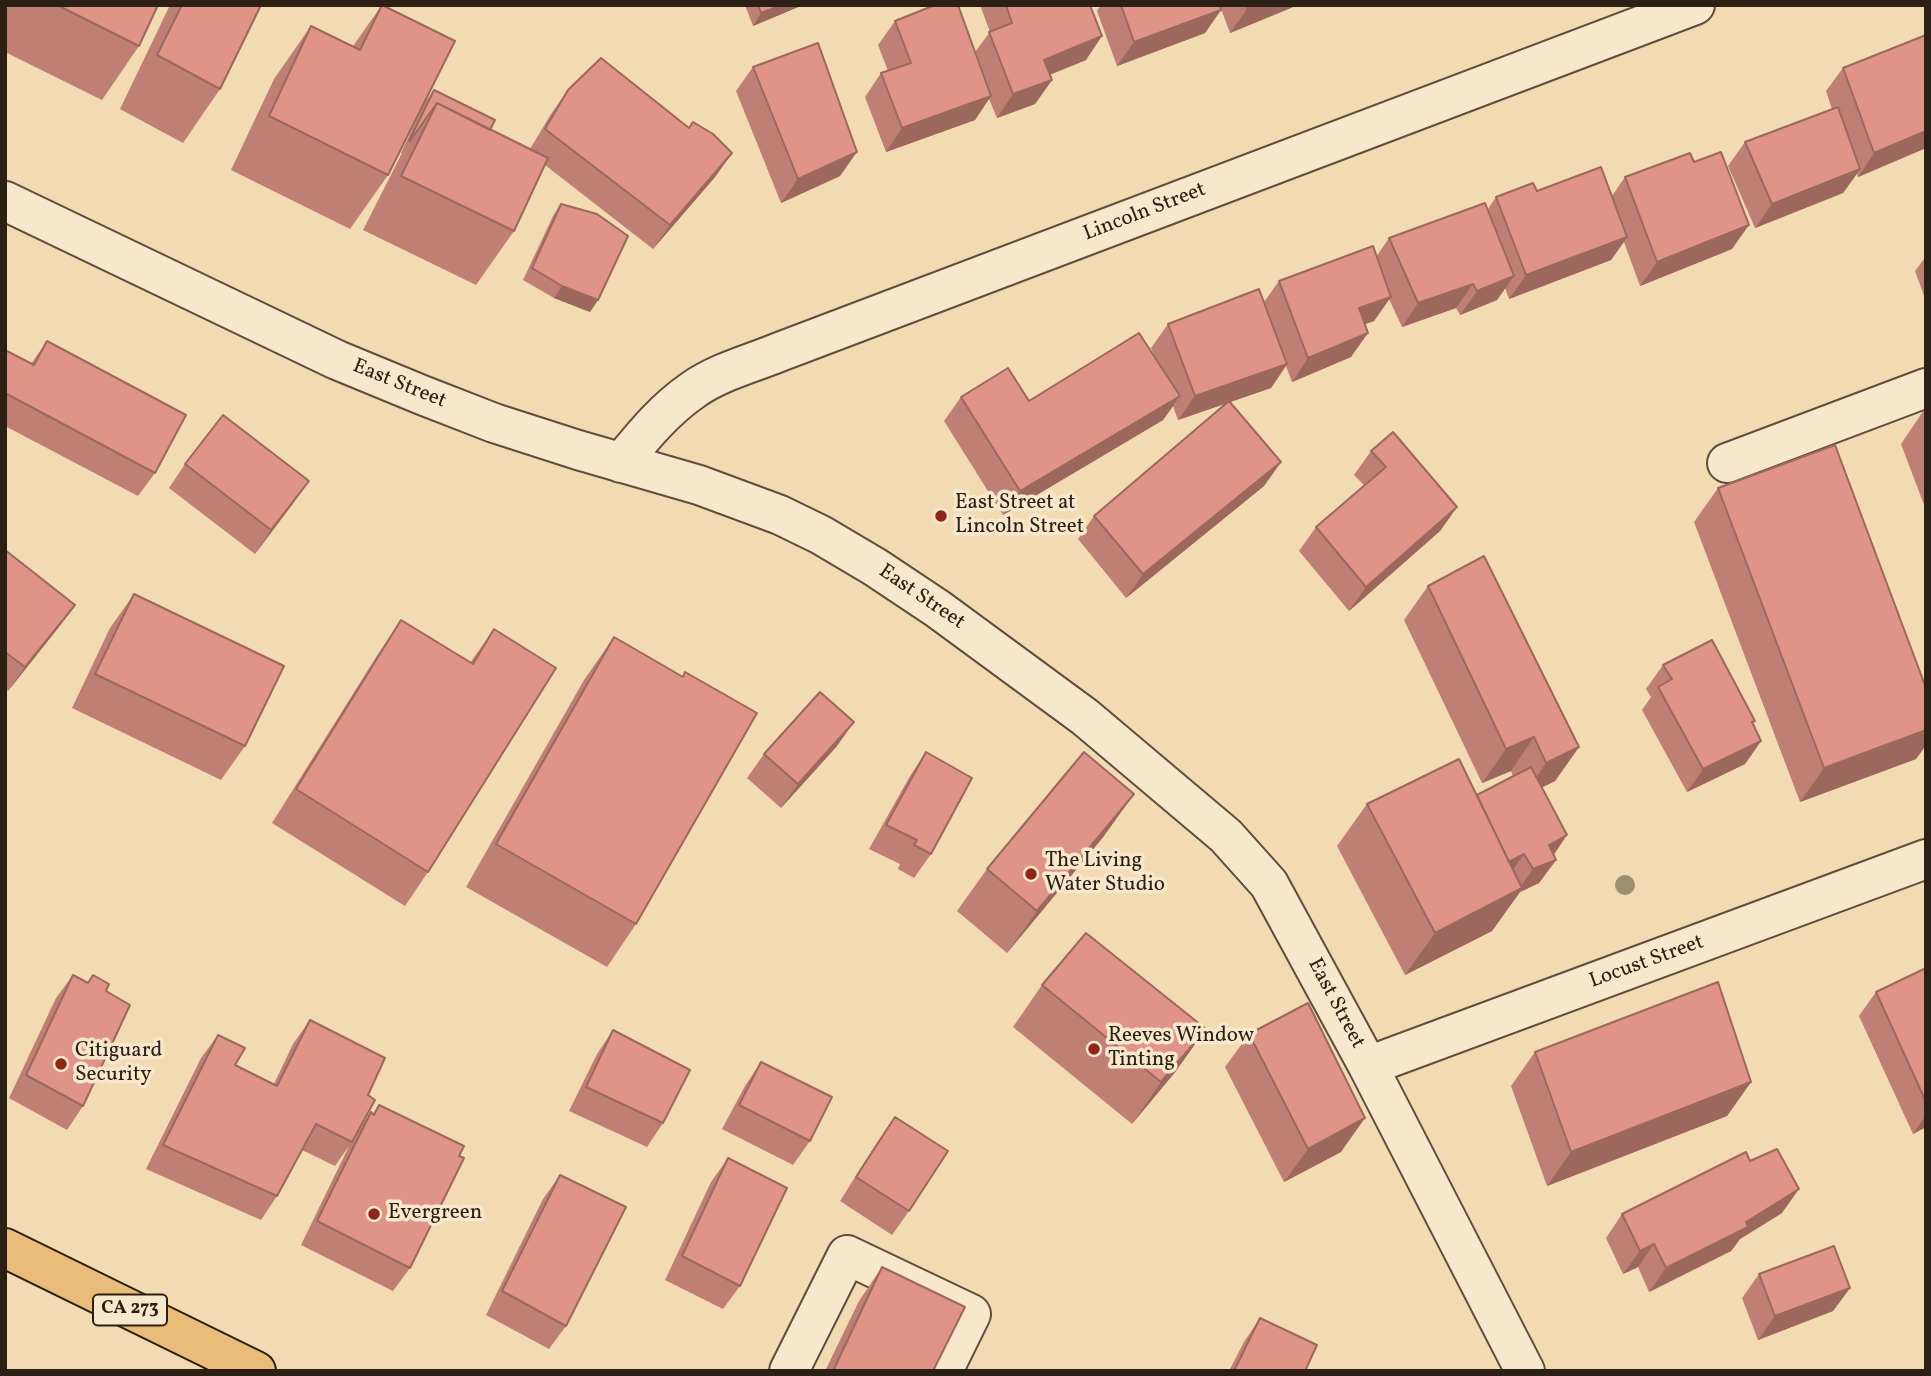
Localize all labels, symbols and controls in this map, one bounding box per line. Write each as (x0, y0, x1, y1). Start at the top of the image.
street label: Lincoln Street (1080, 178, 1210, 248)
street label: East Street (349, 355, 449, 415)
place label: East Street at Lincoln Street (955, 491, 1084, 541)
marker: East Street at Lincoln Street (933, 508, 949, 524)
street label: East Street (873, 560, 969, 636)
place label: The Living Water Studio (1045, 849, 1165, 899)
marker: The Living Water Studio (1023, 866, 1039, 882)
street label: Locust Street (1586, 931, 1708, 995)
street label: East Street (1301, 955, 1369, 1053)
place label: Reeves Window Tinting (1108, 1024, 1254, 1074)
place label: Citiguard Security (75, 1039, 162, 1089)
marker: Reeves Window Tinting (1086, 1041, 1102, 1057)
marker: Citiguard Security (53, 1056, 69, 1072)
place label: Evergreen (388, 1201, 482, 1227)
marker: Evergreen (366, 1206, 382, 1222)
road number: CA 273 (93, 1294, 167, 1326)

